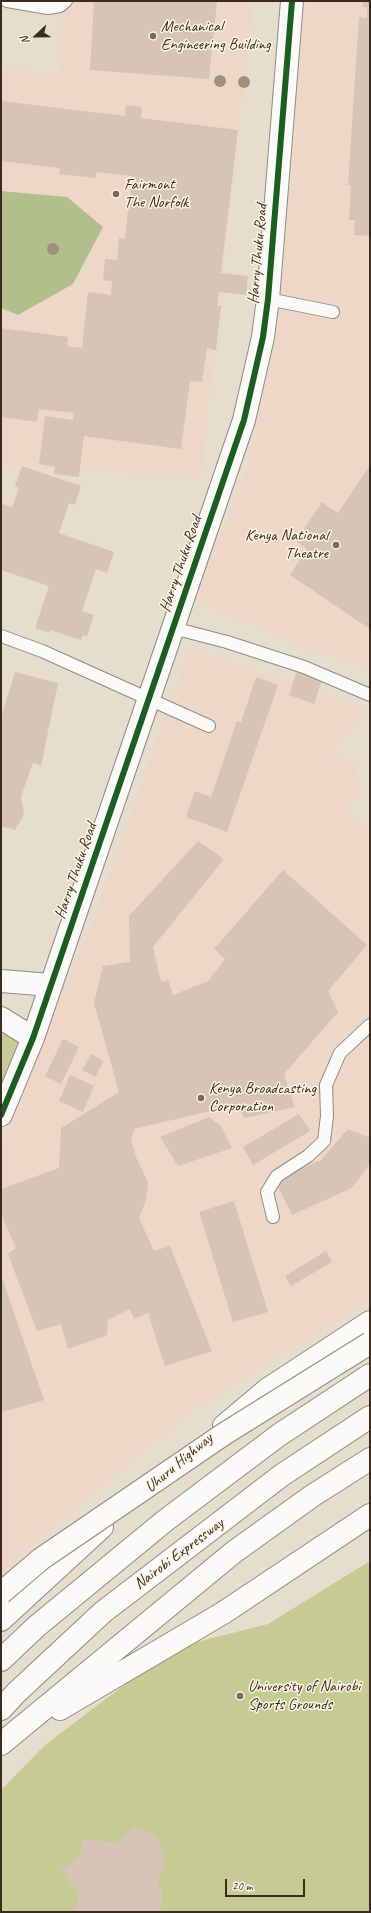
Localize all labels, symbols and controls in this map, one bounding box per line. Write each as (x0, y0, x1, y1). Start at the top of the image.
north arrow (16, 16, 56, 56)
place label: Mechanical Engineering Building (161, 17, 271, 55)
marker: Mechanical Engineering Building (148, 31, 158, 41)
text: N (17, 35, 33, 46)
place label: Fairmont The Norfolk (124, 175, 188, 213)
marker: Fairmont The Norfolk (111, 189, 121, 199)
street label: Harry Thuku Road (244, 203, 272, 305)
street label: Harry Thuku Road (156, 513, 206, 615)
place label: Kenya National Theatre (245, 526, 328, 564)
marker: Kenya National Theatre (331, 540, 341, 550)
street label: Harry Thuku Road (51, 820, 101, 922)
place label: Kenya Broadcasting Corporation (209, 1079, 316, 1117)
marker: Kenya Broadcasting Corporation (196, 1093, 206, 1103)
street label: Uhuru Highway (141, 1429, 217, 1497)
street label: Nairobi Expressway (131, 1514, 227, 1594)
place label: University of Nairobi Sports Grounds (248, 1677, 360, 1715)
marker: University of Nairobi Sports Grounds (235, 1691, 245, 1701)
scale bar (227, 1871, 307, 1897)
text: 20 m (232, 1878, 252, 1894)

